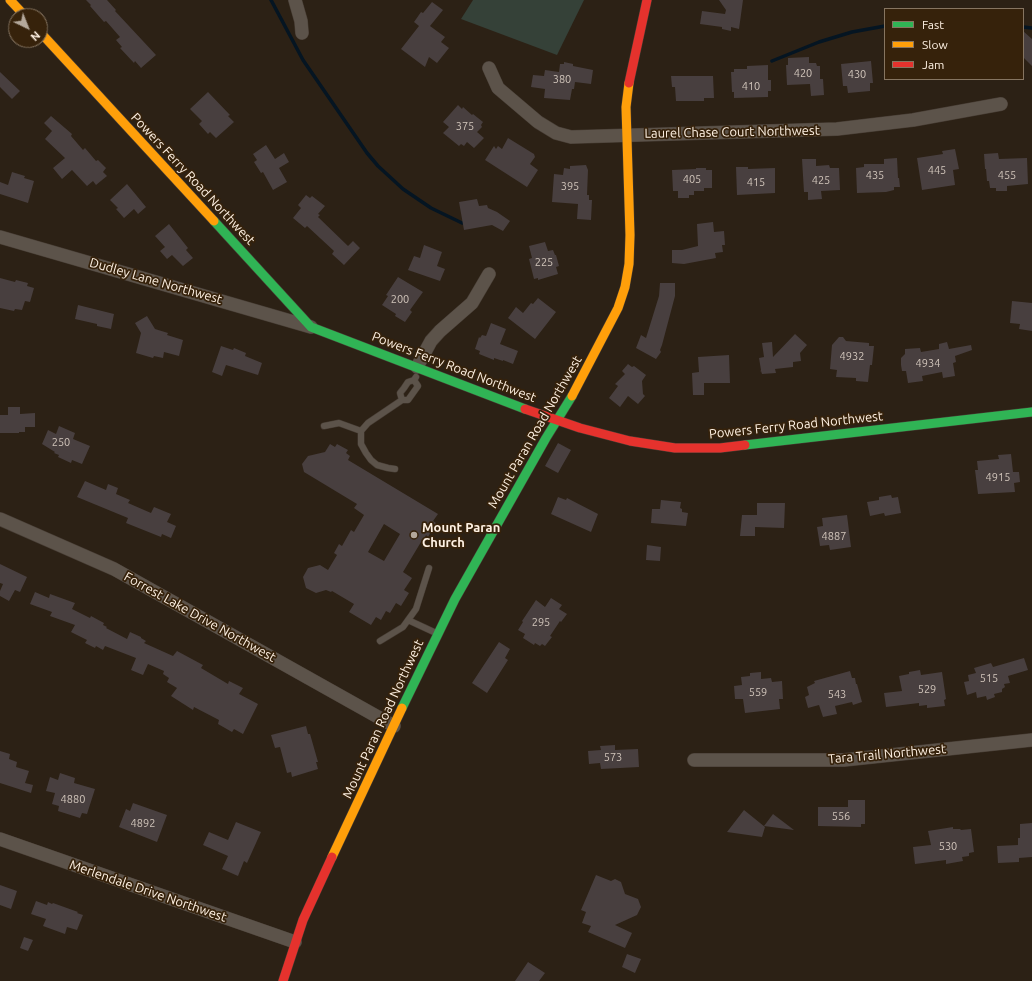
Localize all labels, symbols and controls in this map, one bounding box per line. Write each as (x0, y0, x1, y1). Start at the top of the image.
north arrow (8, 8, 48, 48)
legend (884, 8, 1024, 80)
text: Fast (922, 18, 944, 31)
text: N (28, 29, 43, 43)
text: Slow (922, 38, 948, 51)
text: Jam (922, 58, 944, 71)
house number: 420 (794, 66, 812, 80)
house number: 430 (848, 67, 866, 81)
house number: 380 (553, 72, 571, 86)
house number: 410 (742, 79, 760, 93)
street label: Powers Ferry Road Northwest (128, 110, 258, 248)
house number: 375 (456, 119, 474, 133)
street label: Laurel Chase Court Northwest (644, 123, 820, 141)
house number: 445 (928, 163, 946, 177)
house number: 435 (866, 168, 884, 182)
house number: 455 (998, 168, 1016, 182)
house number: 405 (683, 172, 701, 186)
house number: 425 (812, 173, 830, 187)
house number: 415 (747, 175, 765, 189)
house number: 395 (561, 179, 579, 193)
street label: Dudley Lane Northwest (88, 255, 224, 307)
house number: 225 (535, 255, 553, 269)
house number: 200 (391, 292, 409, 306)
street label: Powers Ferry Road Northwest (370, 328, 538, 406)
house number: 4932 (840, 349, 864, 363)
street label: Mount Paran Road Northwest (485, 353, 585, 511)
house number: 4934 (916, 356, 940, 370)
street label: Powers Ferry Road Northwest (708, 408, 884, 442)
house number: 250 (52, 435, 70, 449)
house number: 4915 (986, 470, 1010, 484)
place label: Mount Paran Church (422, 520, 500, 551)
house number: 4887 (822, 529, 846, 543)
marker: Mount Paran Church (409, 530, 419, 540)
street label: Forrest Lake Drive Northwest (121, 569, 279, 665)
house number: 295 (532, 615, 550, 629)
street label: Mount Paran Road Northwest (339, 637, 427, 801)
house number: 515 (980, 671, 998, 685)
house number: 529 (918, 682, 936, 696)
house number: 559 (749, 685, 767, 699)
house number: 543 (828, 687, 846, 701)
street label: Tara Trail Northwest (827, 741, 947, 767)
house number: 573 (604, 750, 622, 764)
house number: 4880 (61, 792, 85, 806)
house number: 556 (832, 809, 850, 823)
house number: 4892 (131, 816, 155, 830)
house number: 530 (939, 839, 957, 853)
street label: Merlendale Drive Northwest (67, 857, 229, 925)

